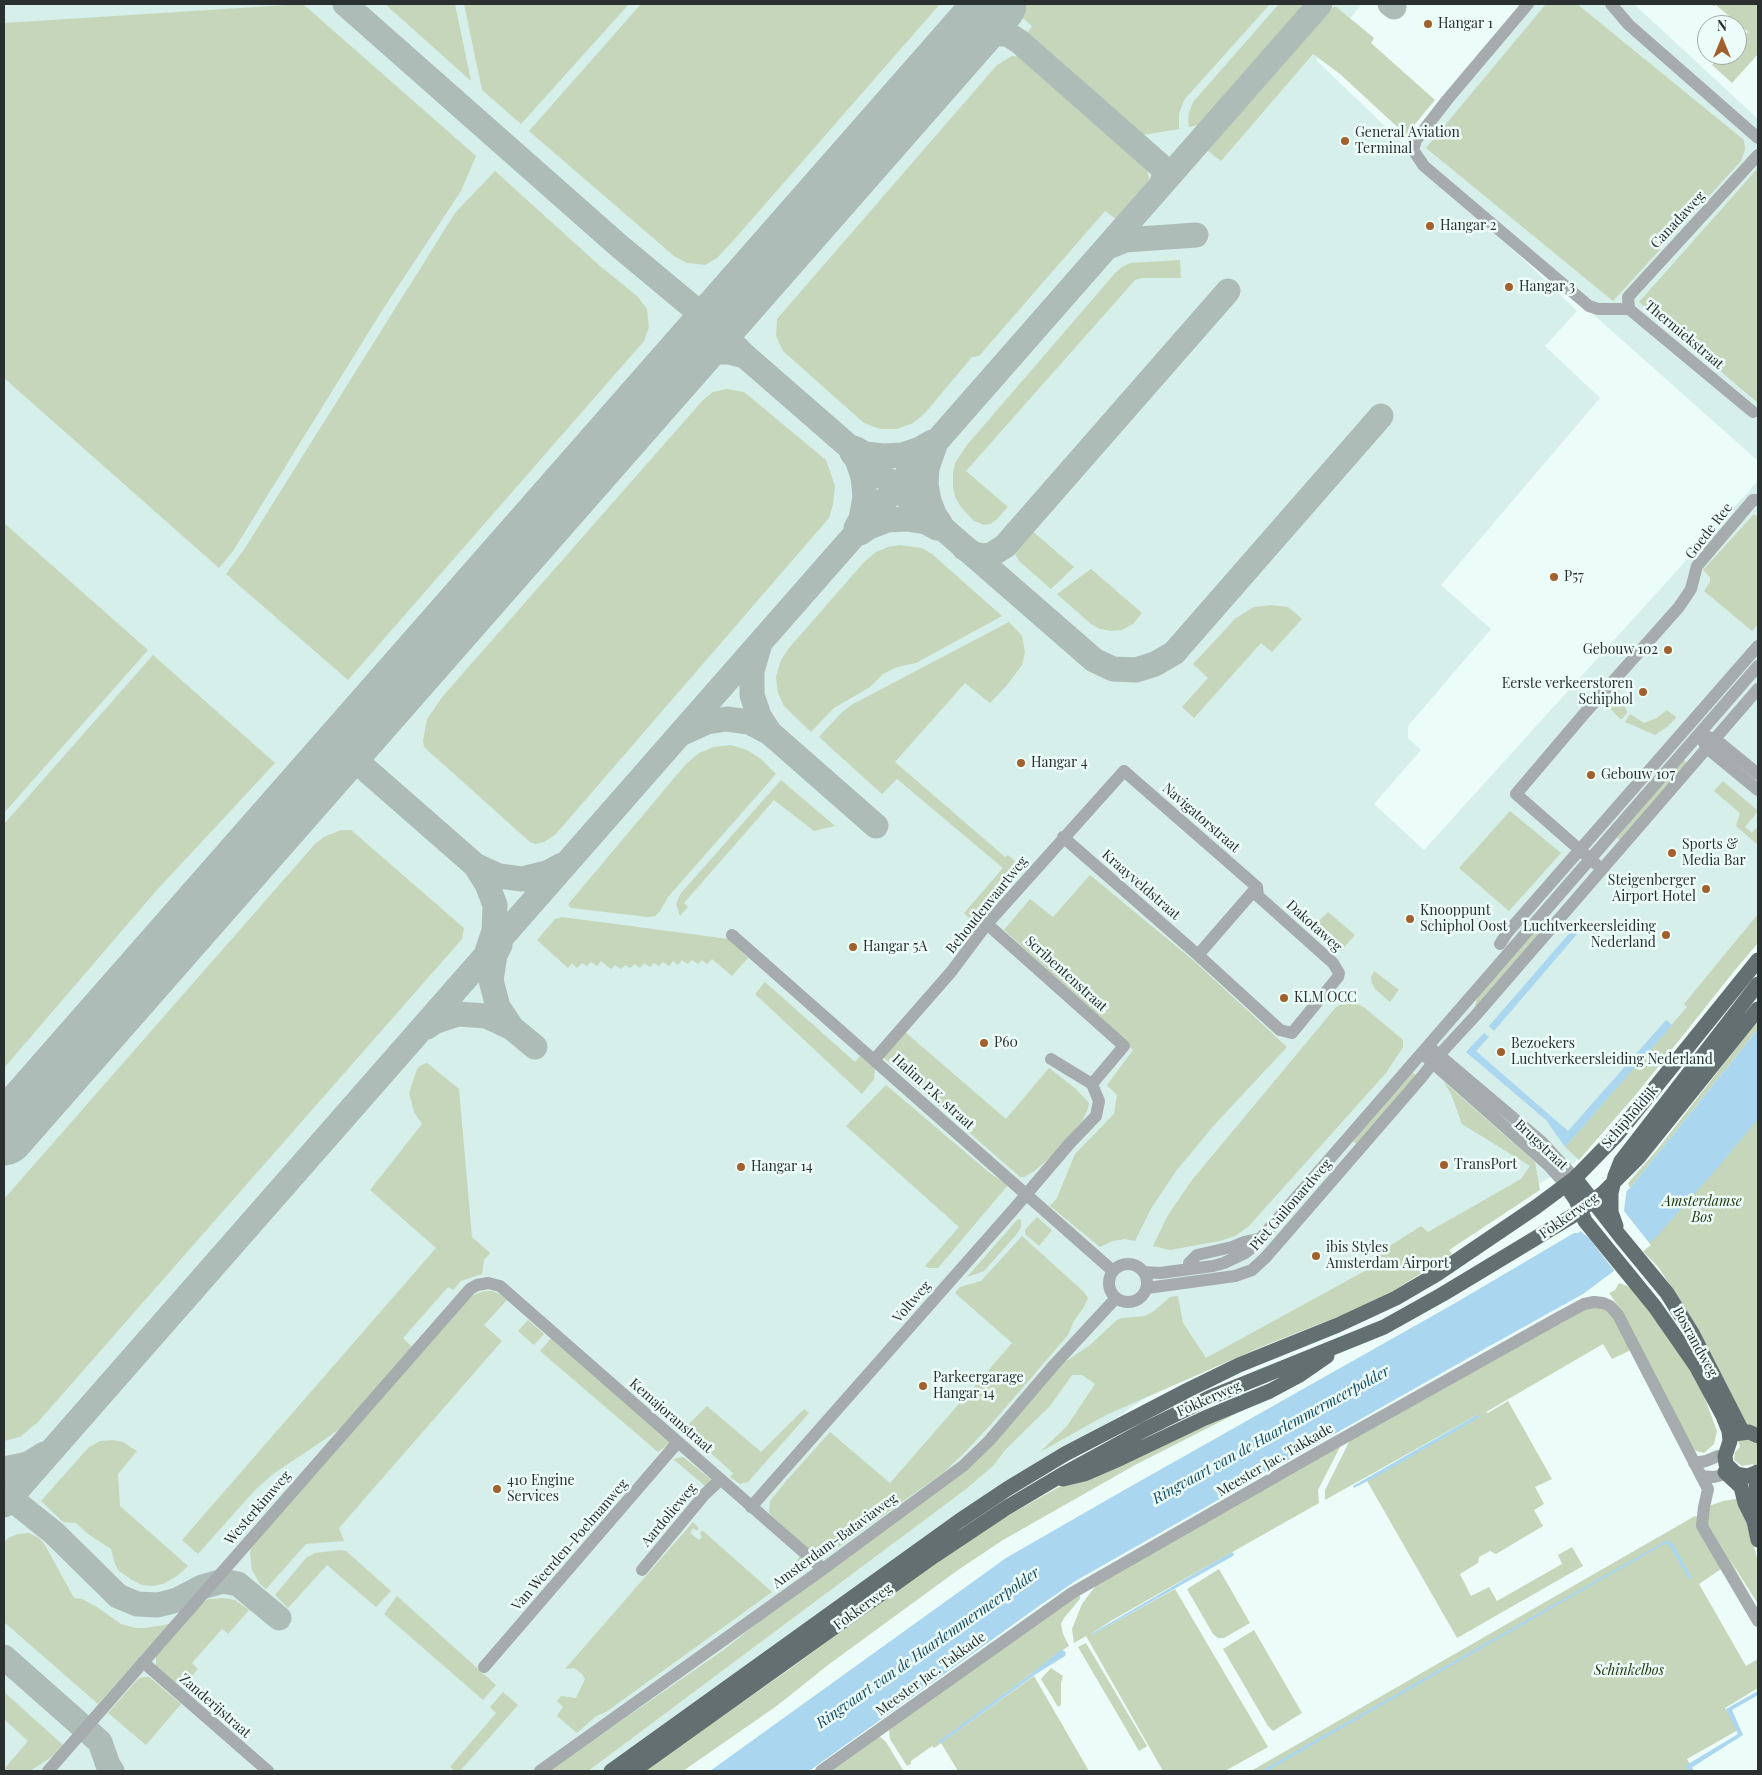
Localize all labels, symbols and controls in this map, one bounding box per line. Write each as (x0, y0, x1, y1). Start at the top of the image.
north arrow (1697, 15, 1747, 65)
place label: Hangar 1 (1438, 16, 1493, 32)
text: N (1717, 16, 1727, 35)
marker: Hangar 1 (1422, 18, 1434, 30)
place label: General Aviation Terminal (1355, 125, 1460, 158)
marker: General Aviation Terminal (1339, 135, 1351, 147)
street label: Canadaweg (1647, 188, 1709, 252)
place label: Hangar 2 (1440, 218, 1496, 234)
marker: Hangar 2 (1424, 220, 1436, 232)
place label: Hangar 3 (1519, 279, 1575, 295)
marker: Hangar 3 (1503, 281, 1515, 293)
street label: Thermiekstraat (1641, 297, 1727, 373)
street label: Goede Ree (1682, 500, 1736, 562)
place label: P57 (1564, 569, 1584, 585)
marker: P57 (1548, 571, 1560, 583)
place label: Gebouw 102 (1583, 642, 1658, 658)
marker: Gebouw 102 (1662, 644, 1674, 656)
place label: Eerste verkeerstoren Schiphol (1502, 676, 1633, 709)
marker: Eerste verkeerstoren Schiphol (1637, 686, 1649, 698)
place label: Hangar 4 (1031, 755, 1088, 771)
marker: Hangar 4 (1015, 757, 1027, 769)
place label: Gebouw 107 (1601, 767, 1675, 783)
marker: Gebouw 107 (1585, 769, 1597, 781)
street label: Navigatorstraat (1159, 780, 1243, 856)
place label: Sports & Media Bar (1682, 837, 1746, 870)
street label: Kraayveldstraat (1098, 846, 1184, 924)
marker: Sports & Media Bar (1666, 847, 1678, 859)
street label: Behoudenvaartweg (943, 853, 1031, 957)
place label: Steigenberger Airport Hotel (1608, 873, 1696, 906)
marker: Steigenberger Airport Hotel (1700, 883, 1712, 895)
street label: Dakotaweg (1283, 897, 1345, 955)
place label: Knooppunt Schiphol Oost (1420, 903, 1507, 936)
marker: Knooppunt Schiphol Oost (1404, 913, 1416, 925)
place label: Luchtverkeersleiding Nederland (1523, 919, 1656, 952)
marker: Luchtverkeersleiding Nederland (1660, 929, 1672, 941)
street label: Scribentenstraat (1021, 933, 1111, 1015)
place label: Hangar 5A (863, 939, 927, 955)
marker: Hangar 5A (847, 941, 859, 953)
place label: KLM OCC (1294, 990, 1357, 1006)
marker: KLM OCC (1278, 992, 1290, 1004)
place label: P60 (994, 1035, 1018, 1051)
place label: Bezoekers Luchtverkeersleiding Nederland (1511, 1036, 1713, 1068)
marker: P60 (978, 1037, 990, 1049)
marker: Bezoekers Luchtverkeersleiding Nederland (1495, 1046, 1507, 1058)
street label: Halim P.K. straat (888, 1051, 978, 1133)
street label: Schipholdijk (1598, 1082, 1662, 1152)
street label: Brugstraat (1511, 1116, 1571, 1174)
street label: Piet Guilonardweg (1247, 1156, 1335, 1254)
place label: TransPort (1454, 1157, 1517, 1173)
place label: Hangar 14 (751, 1159, 813, 1175)
marker: TransPort (1438, 1159, 1450, 1171)
marker: Hangar 14 (735, 1161, 747, 1173)
street label: Fokkerweg (1536, 1190, 1602, 1242)
park label: Amsterdamse Bos (1662, 1194, 1742, 1226)
place label: ibis Styles Amsterdam Airport (1326, 1240, 1449, 1272)
marker: ibis Styles Amsterdam Airport (1310, 1250, 1322, 1262)
street label: Voltweg (889, 1278, 935, 1326)
street label: Bosrandweg (1669, 1304, 1721, 1380)
water label: Ringvaart van de Haarlemmermeerpolder (1149, 1362, 1393, 1508)
place label: Parkeergarage Hangar 14 (933, 1370, 1023, 1402)
street label: Kemajoranstraat (626, 1375, 716, 1457)
street label: Fokkerweg (1174, 1377, 1244, 1421)
marker: Parkeergarage Hangar 14 (917, 1380, 929, 1392)
street label: Meester Jac. Takkade (1214, 1420, 1336, 1500)
street label: Westerkimweg (221, 1468, 295, 1548)
place label: 410 Engine Services (507, 1473, 575, 1505)
street label: Van Weerden-Poelmanweg (508, 1476, 632, 1614)
street label: Aardolieweg (638, 1480, 700, 1550)
marker: 410 Engine Services (491, 1483, 503, 1495)
street label: Amsterdam-Bataviaweg (769, 1490, 901, 1592)
water label: Ringvaart van de Haarlemmermeerpolder (813, 1564, 1043, 1732)
street label: Fokkerweg (830, 1580, 896, 1634)
street label: Meester Jac. Takkade (873, 1629, 989, 1719)
park label: Schinkelbos (1594, 1663, 1664, 1679)
street label: Zanderijstraat (176, 1670, 254, 1742)

